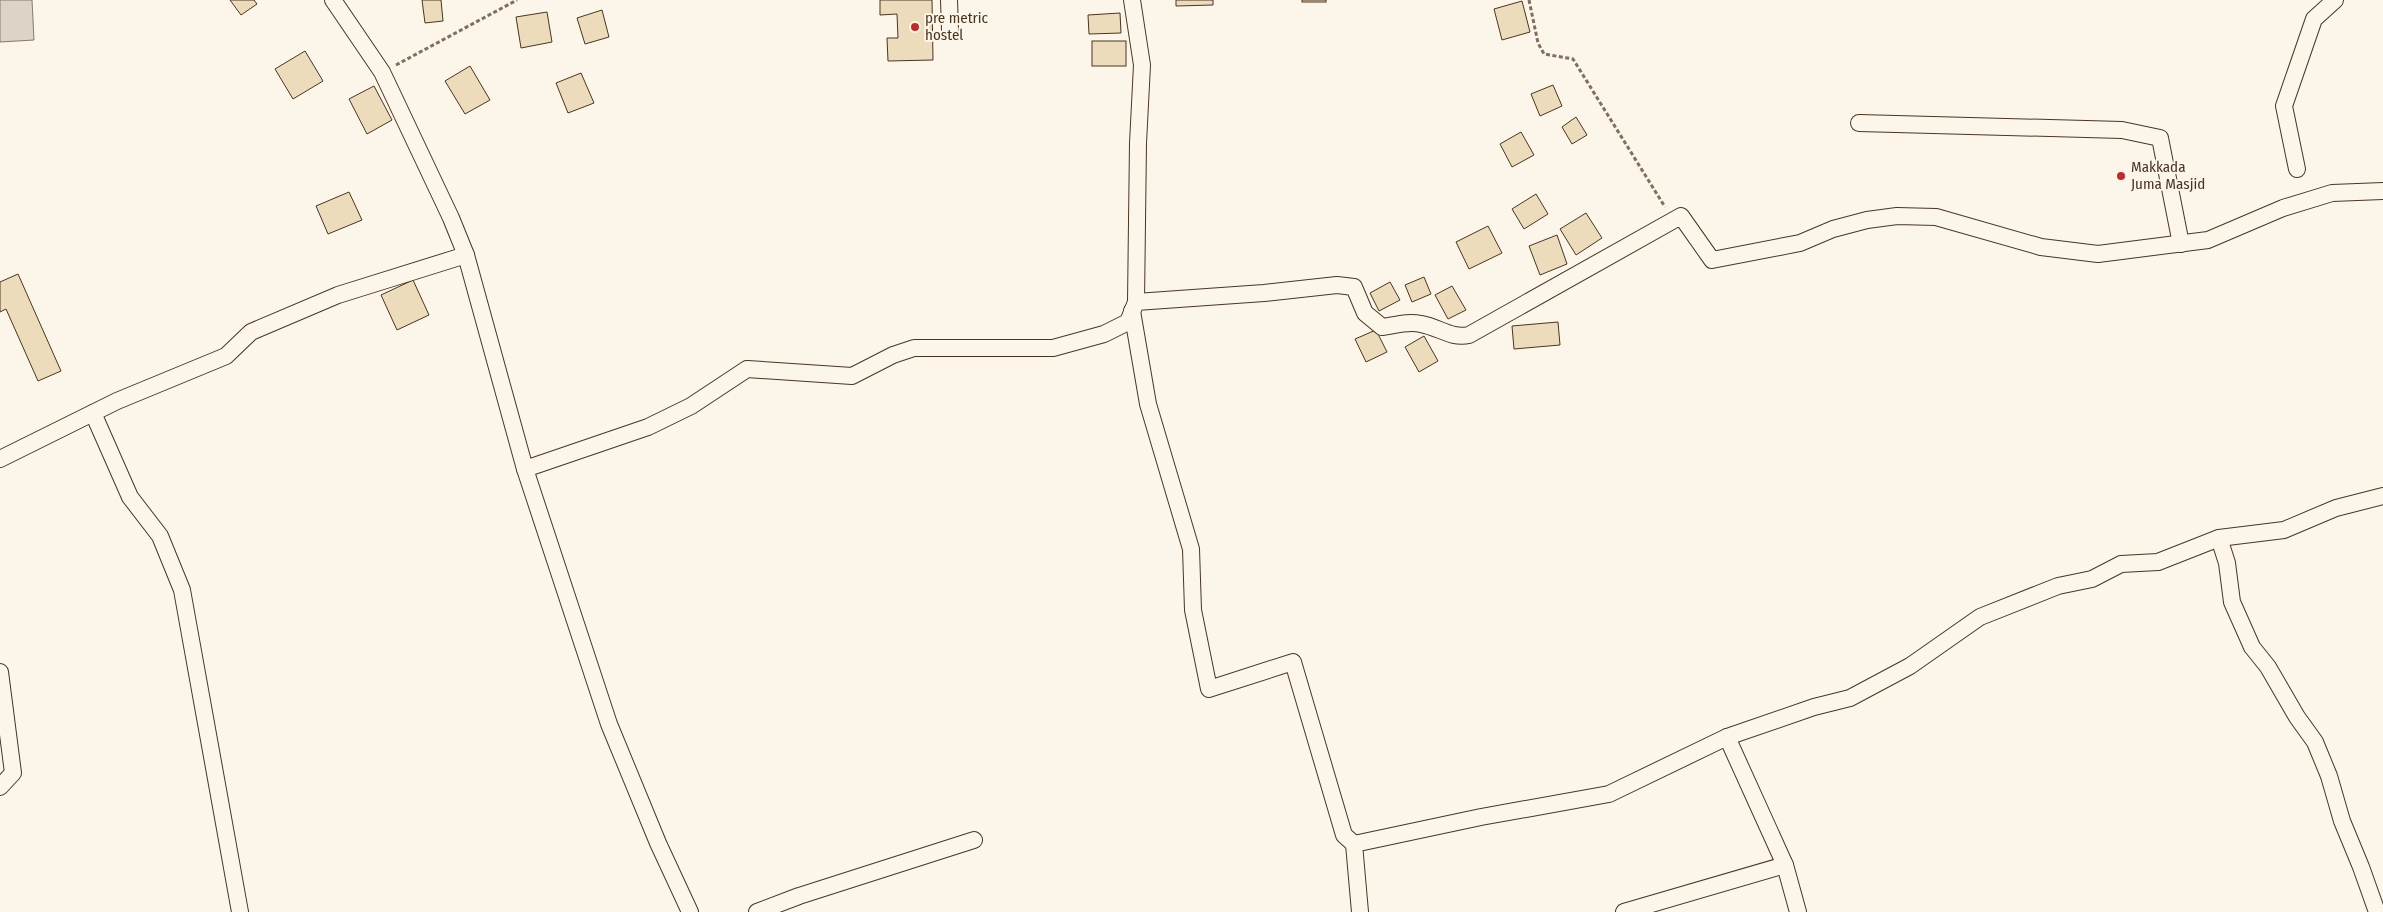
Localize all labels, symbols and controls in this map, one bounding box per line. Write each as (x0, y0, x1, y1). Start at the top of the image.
place label: pre metric hostel (925, 9, 989, 44)
marker: pre metric hostel (909, 21, 921, 33)
place label: Makkada Juma Masjid (2131, 158, 2205, 193)
marker: Makkada Juma Masjid (2115, 170, 2127, 182)

